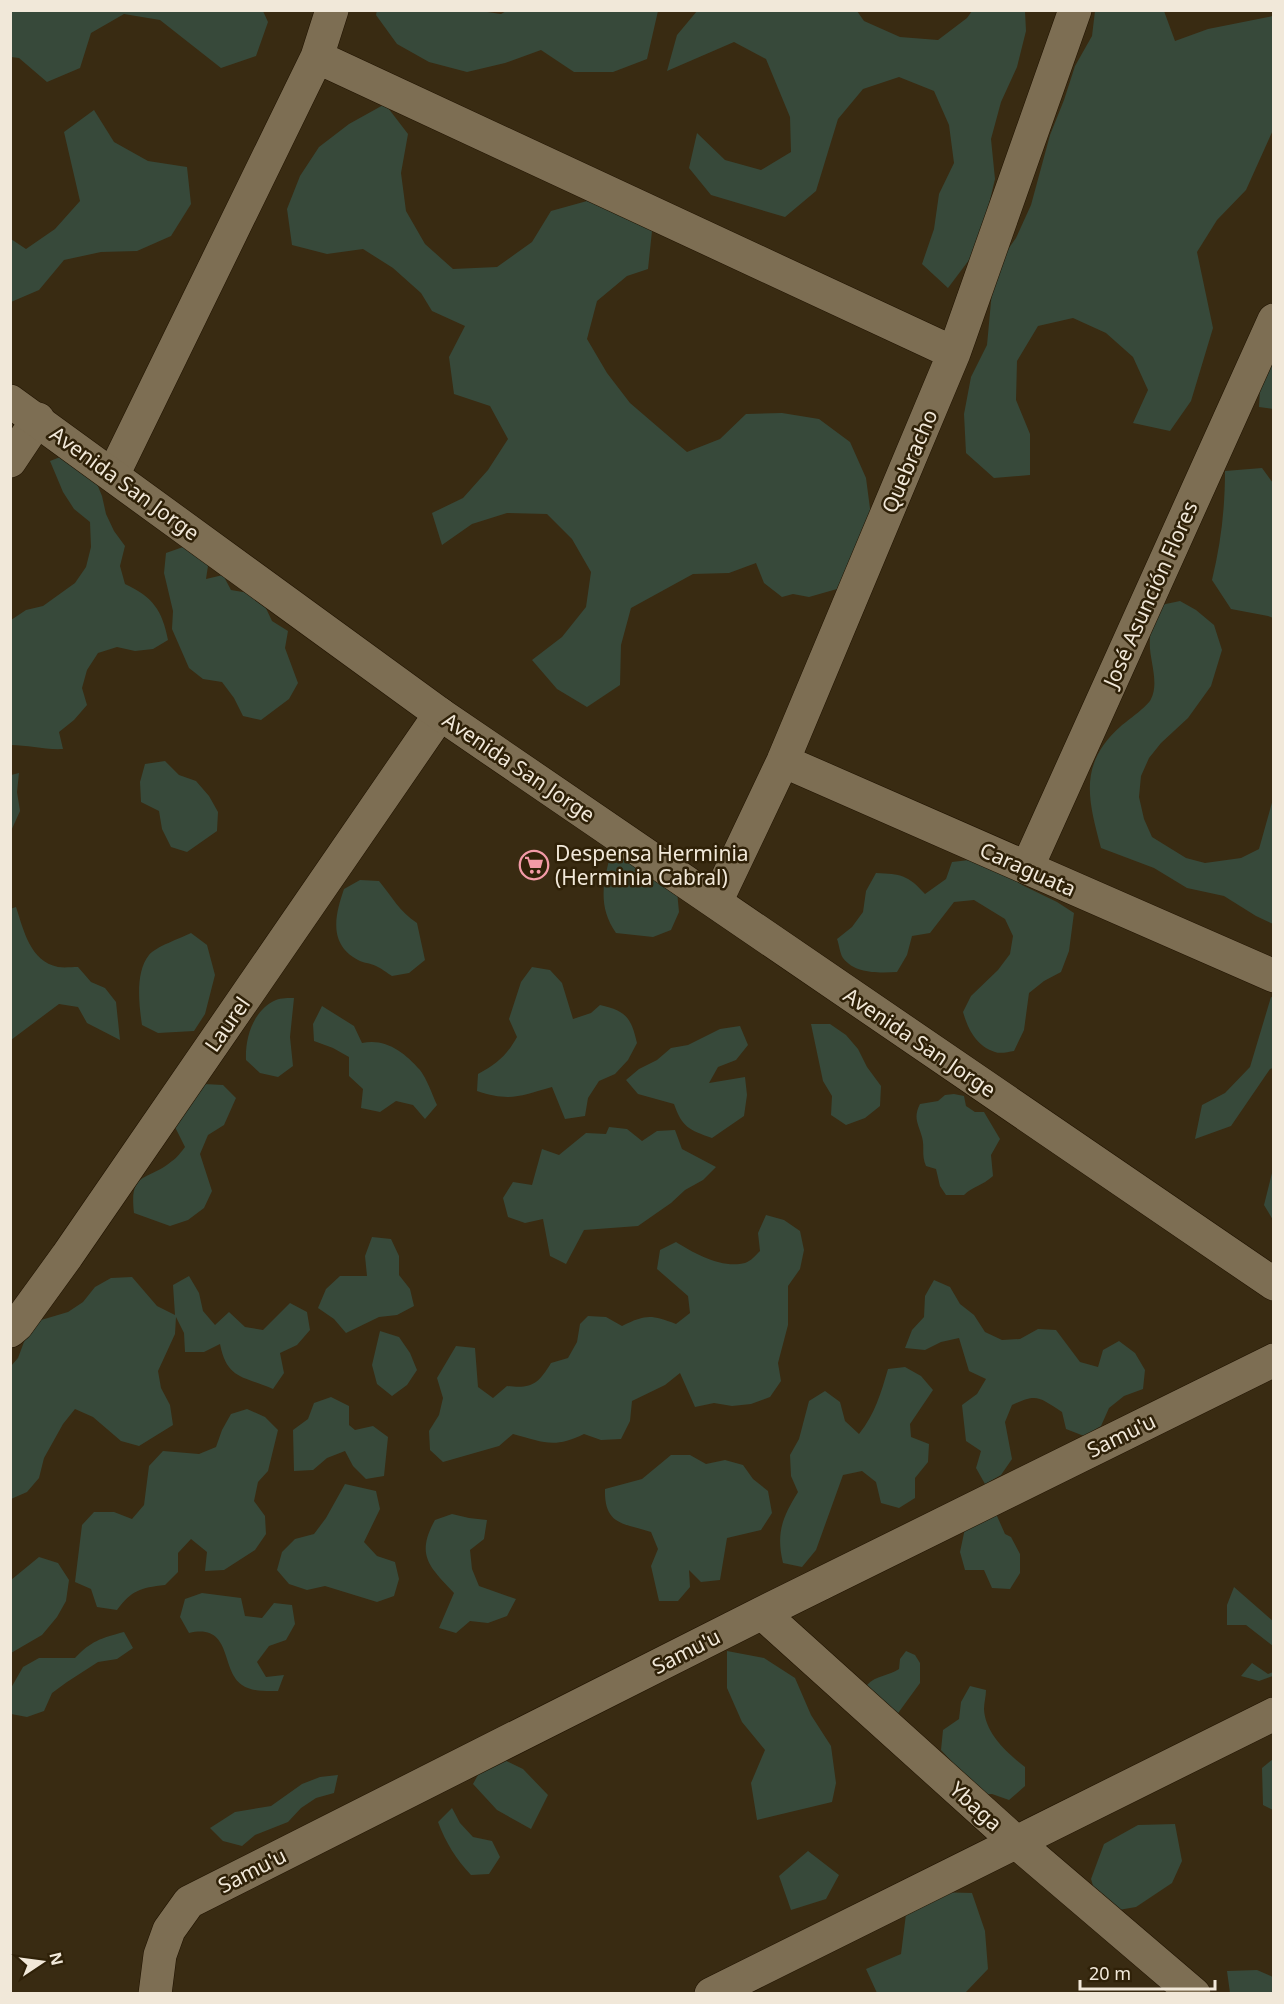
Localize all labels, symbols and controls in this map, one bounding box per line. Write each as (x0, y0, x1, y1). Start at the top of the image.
street label: Quebracho (875, 405, 943, 517)
street label: Avenida San Jorge (45, 419, 205, 547)
street label: José Asunción Flores (1096, 496, 1204, 693)
street label: Avenida San Jorge (437, 706, 601, 828)
street label: Caraguata (976, 835, 1080, 903)
place label: Despensa Herminia (Herminia Cabral) (555, 839, 749, 891)
supermarket icon: Despensa Herminia (Herminia Cabral) (518, 849, 550, 881)
street label: Avenida San Jorge (838, 981, 1002, 1103)
street label: Laurel (198, 991, 256, 1057)
street label: Samu'u (1082, 1406, 1160, 1464)
street label: Samu'u (647, 1622, 725, 1680)
street label: Ybaga (944, 1775, 1008, 1837)
street label: Samu'u (213, 1841, 291, 1899)
north arrow (12, 1932, 72, 1992)
text: N (44, 1950, 69, 1967)
scale bar (1080, 1953, 1215, 1991)
text: 20 m (1089, 1961, 1131, 1985)

